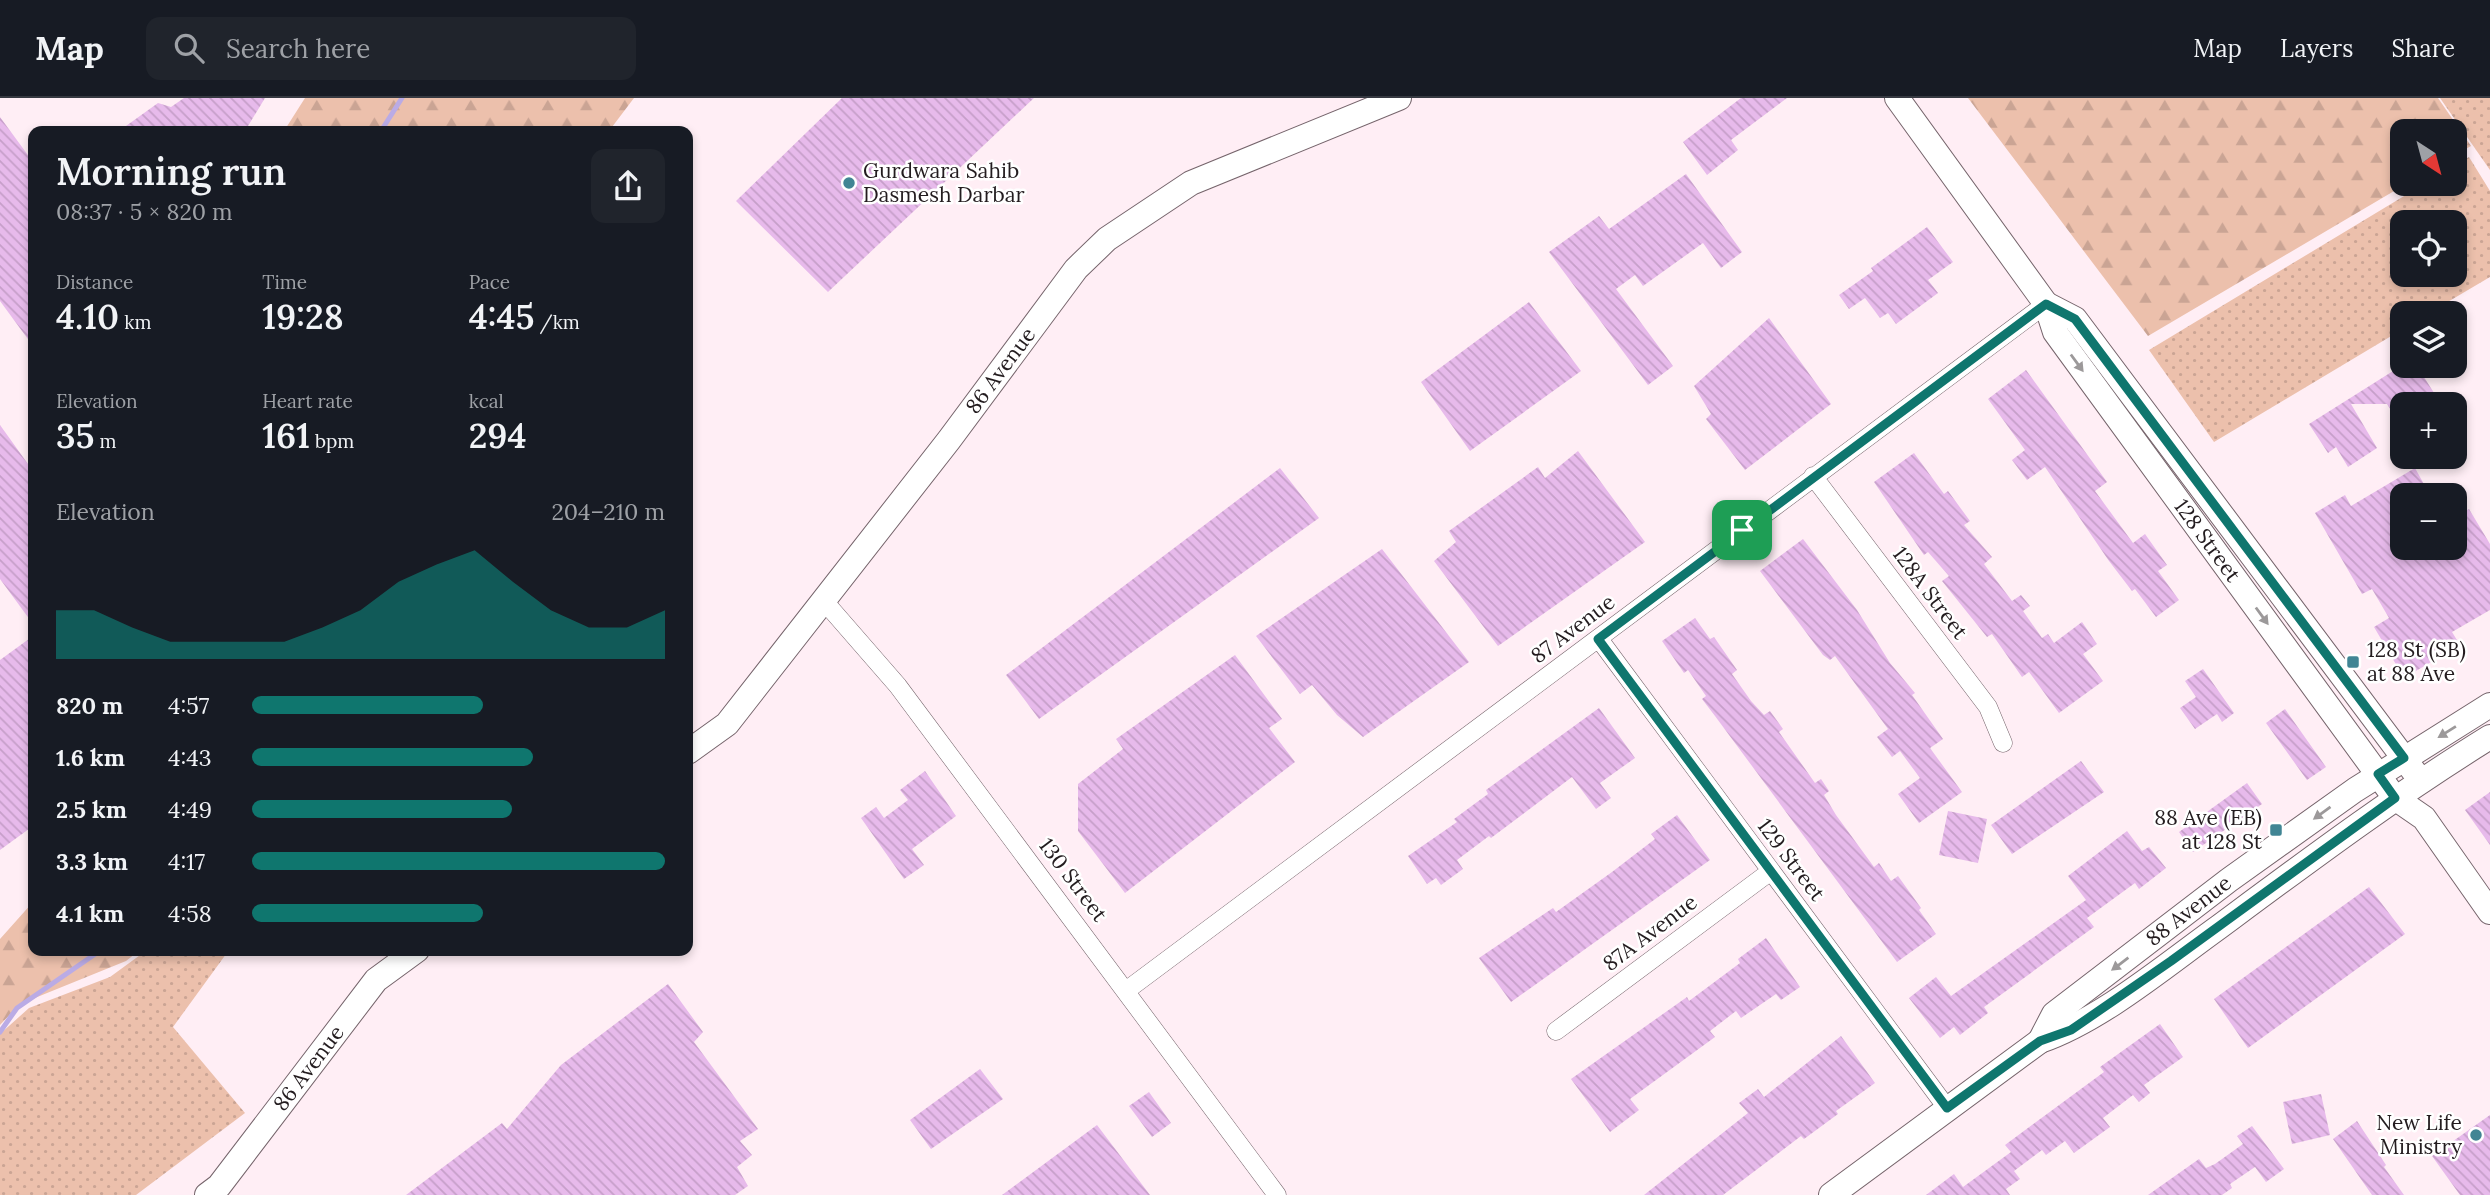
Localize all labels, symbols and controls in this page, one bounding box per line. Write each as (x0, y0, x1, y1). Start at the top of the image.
search box (146, 17, 636, 80)
text: Map (35, 27, 104, 69)
icon: search (170, 29, 208, 67)
text: Search here (226, 32, 370, 65)
text: Map (2193, 33, 2242, 64)
text: Layers (2280, 33, 2353, 64)
text: Share (2391, 33, 2455, 64)
north arrow (2390, 119, 2468, 196)
map controls (2390, 119, 2467, 560)
text: Morning run (56, 147, 286, 195)
button: share (591, 149, 665, 223)
place label: Gurdwara Sahib Dasmesh Darbar (863, 157, 1025, 208)
marker: Gurdwara Sahib Dasmesh Darbar (841, 175, 857, 191)
text: 08:37 · 5 × 820 m (56, 197, 233, 226)
button: locate (2390, 210, 2467, 287)
text: Distance (56, 270, 133, 294)
text: Time (262, 270, 307, 294)
text: Pace (469, 270, 510, 294)
text: 4.10 (56, 294, 119, 339)
text: 19:28 (262, 294, 344, 339)
text: 4:45 (469, 294, 535, 339)
button: layers (2390, 301, 2467, 378)
text: km (119, 310, 151, 334)
text: /km (535, 310, 580, 334)
street label: 86 Avenue (959, 322, 1041, 419)
one-way arrow (2070, 354, 2084, 372)
text: Elevation (56, 389, 138, 413)
text: Heart rate (262, 389, 353, 413)
text: kcal (469, 389, 504, 413)
button: + (2390, 392, 2467, 469)
text: 35 (56, 413, 95, 458)
text: 161 (262, 413, 310, 458)
text: 294 (469, 413, 527, 458)
text: m (95, 429, 117, 453)
text: bpm (310, 429, 354, 453)
button: − (2390, 483, 2467, 560)
street label: 128 Street (2169, 494, 2247, 588)
text: Elevation (56, 497, 155, 526)
text: 204–210 m (551, 497, 665, 526)
pin (1712, 500, 1772, 560)
icon: arrive (1723, 511, 1761, 549)
street label: 128A Street (1887, 541, 1974, 645)
street label: 87 Avenue (1525, 588, 1620, 669)
one-way arrow (2255, 607, 2269, 625)
place label: 128 St (SB) at 88 Ave (2367, 636, 2466, 687)
marker: 128 St (SB) at 88 Ave (2345, 654, 2361, 670)
text: 820 m (56, 691, 123, 720)
text: 4:57 (168, 691, 209, 720)
one-way arrow (2437, 725, 2457, 738)
text: 1.6 km (56, 743, 125, 772)
text: 4:43 (168, 743, 212, 772)
text: 2.5 km (56, 795, 127, 824)
text: 4:49 (168, 795, 212, 824)
place label: 88 Ave (EB) at 128 St (2154, 804, 2263, 855)
one-way arrow (2313, 806, 2331, 820)
street label: 129 Street (1752, 813, 1832, 907)
marker: 88 Ave (EB) at 128 St (2268, 822, 2284, 838)
street label: 130 Street (1033, 833, 1114, 927)
text: 3.3 km (56, 847, 128, 876)
text: 4:17 (168, 847, 205, 876)
street label: 88 Avenue (2140, 869, 2236, 952)
street label: 87A Avenue (1597, 888, 1702, 977)
text: 4.1 km (56, 899, 124, 928)
text: 4:58 (168, 899, 212, 928)
one-way arrow (2111, 957, 2129, 971)
street label: 86 Avenue (267, 1020, 350, 1116)
place label: New Life Ministry (2376, 1109, 2462, 1160)
marker: New Life Ministry (2468, 1127, 2484, 1143)

